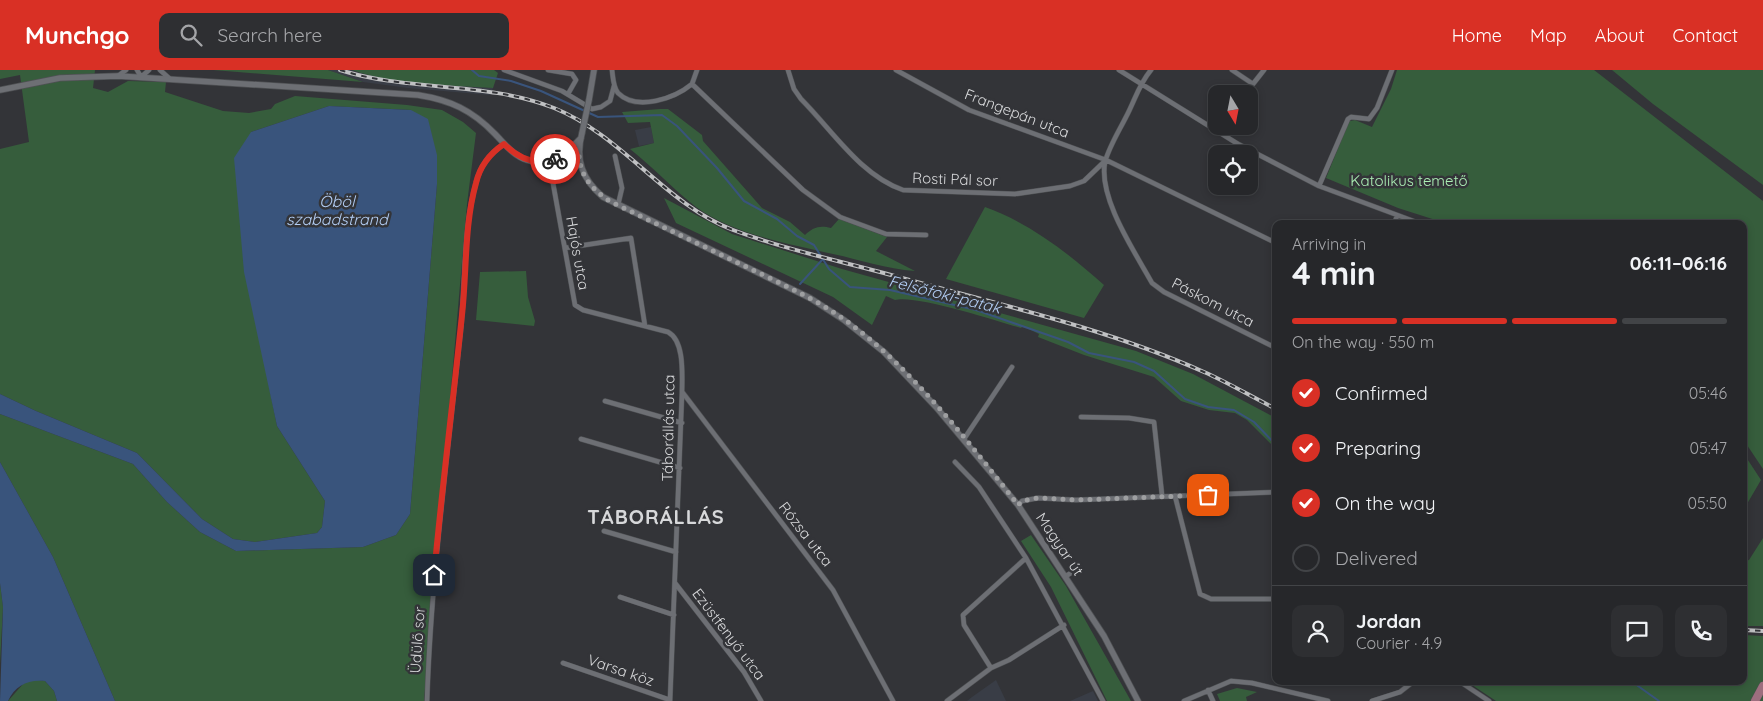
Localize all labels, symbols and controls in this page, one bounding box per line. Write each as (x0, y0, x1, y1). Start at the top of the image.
search box (159, 13, 509, 58)
text: Munchgo (25, 20, 129, 50)
icon: search (177, 21, 205, 49)
text: Search here (217, 23, 322, 47)
text: Home (1452, 24, 1502, 47)
text: Map (1530, 24, 1567, 47)
text: About (1595, 24, 1645, 47)
text: Contact (1673, 24, 1738, 47)
street label: Frangepán utca (962, 84, 1072, 142)
north arrow (1208, 85, 1258, 135)
map controls (1208, 85, 1258, 195)
courier (530, 134, 580, 184)
icon: bike (541, 145, 569, 173)
button: locate (1208, 145, 1258, 195)
street label: Rosti Pál sor (912, 168, 998, 190)
park label: Katolikus temető (1350, 171, 1468, 190)
water label: Öböl szabadstrand (286, 191, 390, 229)
street label: Hajós utca (562, 215, 594, 291)
text: Arriving in (1292, 234, 1366, 254)
text: 06:11–06:16 (1630, 251, 1727, 275)
text: 4 min (1292, 253, 1376, 293)
water label: Felsőfoki-patak (887, 270, 1005, 318)
street label: Páskom utca (1169, 273, 1257, 331)
text: On the way · 550 m (1292, 332, 1434, 352)
street label: Táborállás utca (658, 374, 678, 482)
icon: check (1292, 379, 1320, 407)
text: Confirmed (1335, 381, 1428, 405)
text: 05:46 (1689, 383, 1727, 403)
icon: check (1292, 434, 1320, 462)
text: Preparing (1335, 436, 1421, 460)
text: 05:47 (1690, 438, 1727, 458)
pin (1187, 474, 1229, 516)
icon: bag (1194, 481, 1222, 509)
icon: check (1292, 489, 1320, 517)
text: On the way (1335, 491, 1436, 515)
text: 05:50 (1688, 493, 1727, 513)
street label: Rózsa utca (775, 498, 837, 570)
district label: TÁBORÁLLÁS (587, 504, 725, 529)
street label: Magyar út (1032, 509, 1088, 579)
text: Delivered (1335, 546, 1418, 570)
pin (413, 554, 455, 596)
icon: home (420, 561, 448, 589)
street label: Ezüstfenyő utca (688, 584, 770, 684)
button: person (1292, 605, 1344, 657)
button: chat (1611, 605, 1663, 657)
button: phone (1675, 605, 1727, 657)
street label: Üdülő sor (405, 606, 429, 674)
text: Jordan (1356, 609, 1421, 633)
text: Courier · 4.9 (1356, 633, 1442, 653)
street label: Varsa köz (585, 650, 657, 690)

